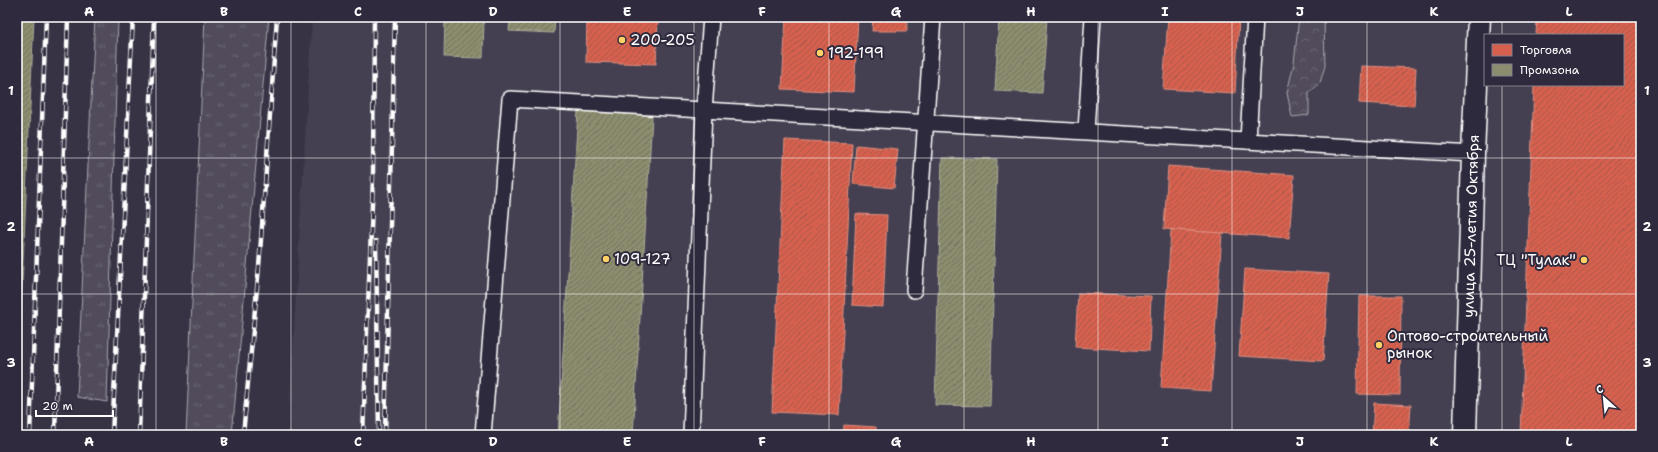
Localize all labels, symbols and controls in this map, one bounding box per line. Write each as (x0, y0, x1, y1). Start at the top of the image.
text: A (84, 3, 94, 20)
text: B (220, 3, 228, 20)
text: C (354, 3, 362, 20)
text: D (488, 3, 498, 20)
text: E (623, 3, 632, 20)
text: F (758, 3, 766, 20)
text: G (891, 3, 902, 20)
text: H (1026, 3, 1036, 20)
text: I (1161, 3, 1169, 20)
text: J (1296, 3, 1304, 20)
text: K (1430, 3, 1439, 20)
text: L (1565, 3, 1573, 20)
place label: 200-205 (630, 30, 695, 50)
legend (1484, 34, 1624, 86)
marker: 200-205 (617, 35, 627, 45)
text: Торговля (1520, 42, 1572, 58)
place label: 192-199 (828, 43, 884, 63)
marker: 192-199 (815, 48, 825, 58)
text: Промзона (1520, 62, 1580, 78)
text: 1 (8, 82, 14, 99)
text: 1 (1644, 82, 1650, 99)
street label: улица 25-летия Октября (1458, 134, 1484, 318)
text: 2 (6, 218, 16, 235)
text: 2 (1642, 218, 1652, 235)
place label: 109-127 (614, 249, 671, 269)
place label: ТЦ "Тулак" (1496, 250, 1576, 270)
marker: 109-127 (601, 254, 611, 264)
marker: ТЦ "Тулак" (1579, 255, 1589, 265)
place label: Оптово-строительный рынок (1387, 326, 1548, 363)
marker: Оптово-строительный рынок (1374, 340, 1384, 350)
text: 3 (6, 354, 16, 371)
text: 3 (1642, 354, 1652, 371)
north arrow (1584, 378, 1624, 418)
text: С (1593, 381, 1606, 398)
scale bar (36, 392, 113, 418)
text: 20 m (42, 398, 73, 414)
text: A (84, 433, 94, 450)
text: B (220, 433, 228, 450)
text: C (354, 433, 362, 450)
text: D (488, 433, 498, 450)
text: E (623, 433, 632, 450)
text: F (758, 433, 766, 450)
text: G (891, 433, 902, 450)
text: H (1026, 433, 1036, 450)
text: I (1161, 433, 1169, 450)
text: J (1296, 433, 1304, 450)
text: K (1430, 433, 1439, 450)
text: L (1565, 433, 1573, 450)

